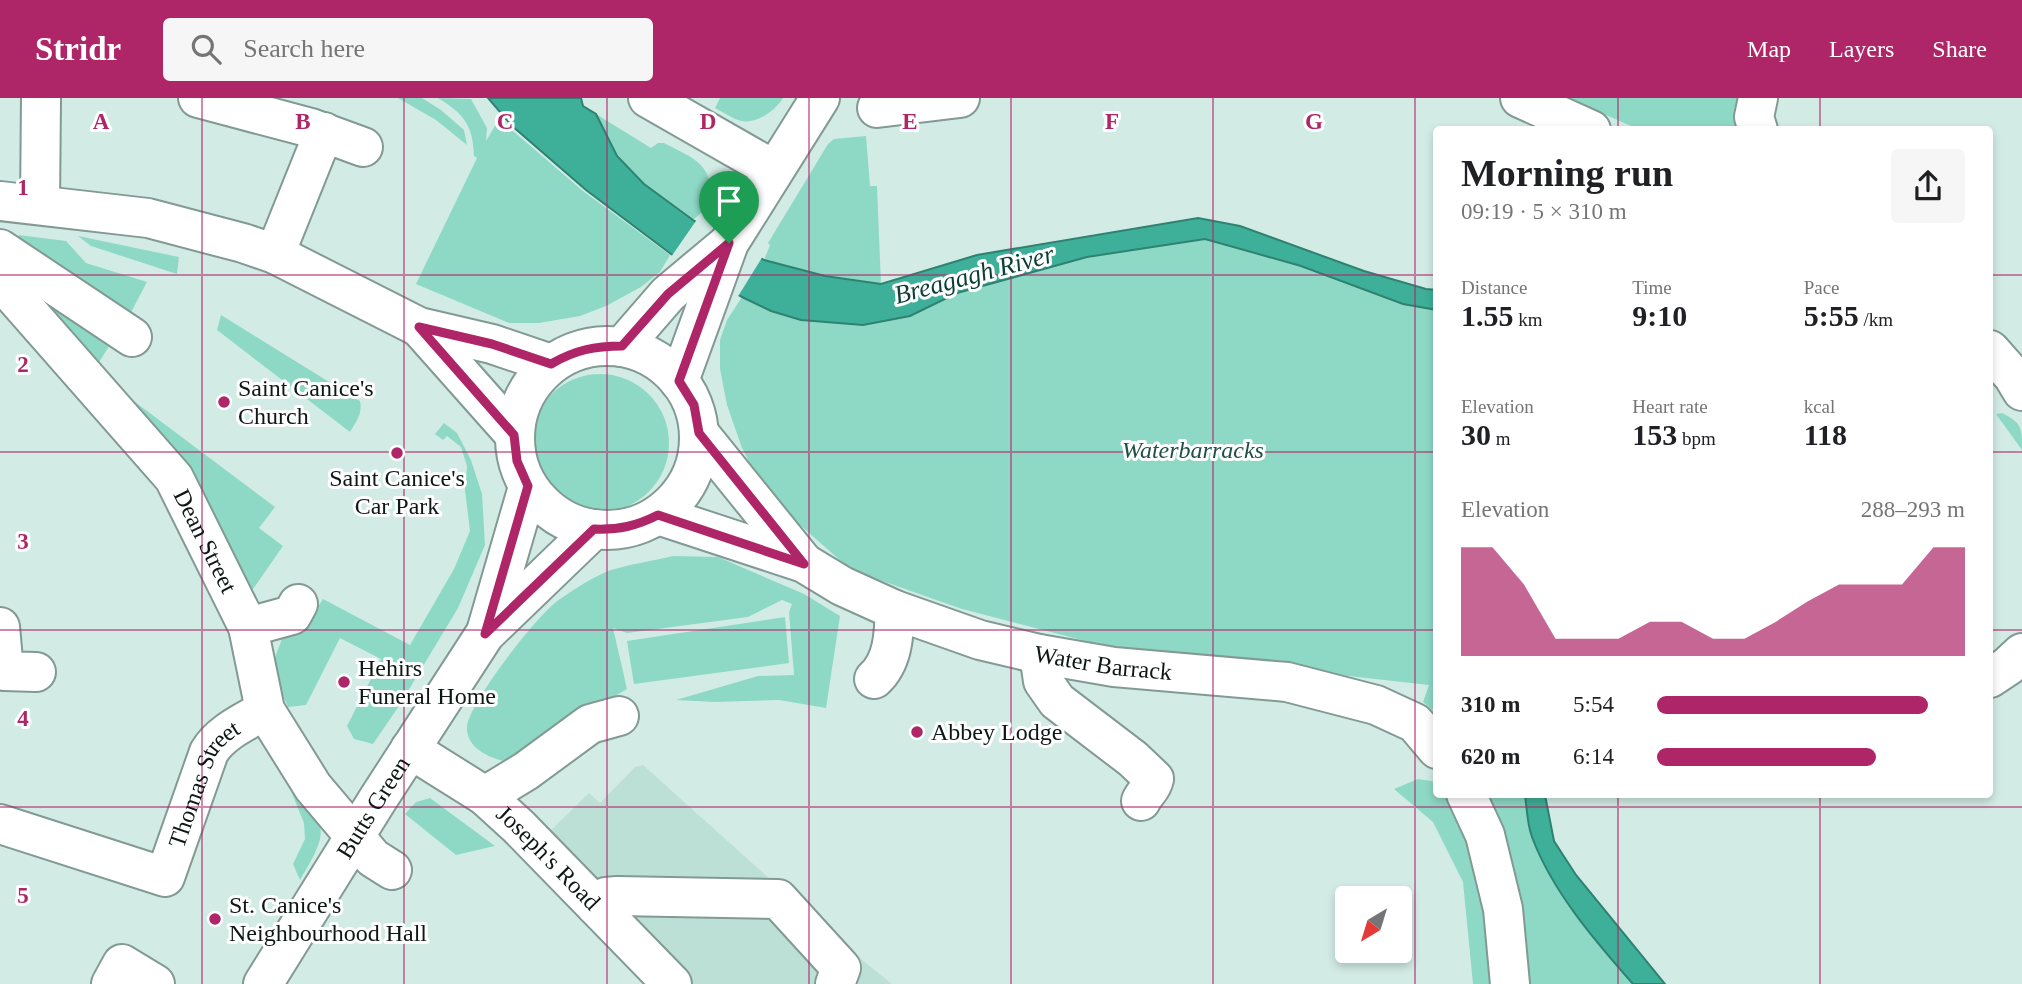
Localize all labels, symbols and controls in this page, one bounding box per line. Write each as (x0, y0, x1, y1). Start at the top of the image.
search box (163, 18, 653, 81)
icon: search (187, 30, 225, 68)
text: Stridr (35, 31, 121, 67)
text: Search here (243, 34, 365, 63)
text: Map (1747, 36, 1791, 62)
text: Layers (1829, 36, 1894, 62)
text: Share (1932, 36, 1987, 62)
text: A (93, 109, 110, 134)
text: B (295, 109, 311, 134)
text: C (497, 109, 513, 134)
text: D (700, 109, 716, 134)
text: E (902, 109, 918, 134)
text: F (1105, 109, 1119, 134)
text: G (1305, 109, 1323, 134)
button: share (1891, 149, 1965, 223)
text: Morning run (1461, 152, 1673, 194)
pin (699, 171, 759, 243)
text: 1 (17, 175, 29, 200)
icon: arrive (710, 182, 748, 220)
text: 09:19 · 5 × 310 m (1461, 199, 1627, 224)
water label: Breagagh River (891, 239, 1058, 310)
text: Distance (1461, 277, 1527, 298)
text: Time (1632, 277, 1672, 298)
text: Pace (1804, 277, 1840, 298)
text: 1.55 (1461, 299, 1514, 332)
text: 9:10 (1632, 299, 1687, 332)
text: 5:55 (1804, 299, 1859, 332)
text: km (1514, 309, 1543, 330)
text: /km (1859, 309, 1893, 330)
text: 2 (17, 352, 29, 377)
place label: Saint Canice's Church (238, 375, 374, 429)
marker: Saint Canice's Church (216, 394, 232, 410)
text: Elevation (1461, 396, 1534, 417)
text: Heart rate (1632, 396, 1708, 417)
text: kcal (1804, 396, 1835, 417)
text: 30 (1461, 418, 1491, 451)
text: 153 (1632, 418, 1677, 451)
text: 118 (1804, 418, 1847, 451)
text: m (1491, 428, 1511, 449)
text: bpm (1677, 428, 1716, 449)
park label: Waterbarracks (1122, 437, 1264, 463)
marker: Saint Canice's Car Park (389, 445, 405, 461)
place label: Saint Canice's Car Park (329, 465, 465, 519)
street label: Dean Street (169, 485, 242, 598)
text: Elevation (1461, 497, 1549, 522)
text: 288–293 m (1861, 497, 1965, 522)
text: 3 (17, 529, 29, 554)
street label: Water Barrack (1032, 640, 1173, 685)
place label: Hehirs Funeral Home (358, 655, 496, 709)
marker: Hehirs Funeral Home (336, 674, 352, 690)
text: 310 m (1461, 692, 1520, 717)
text: 5:54 (1573, 692, 1614, 717)
text: 4 (17, 706, 29, 731)
street label: Thomas Street (163, 715, 245, 851)
place label: Abbey Lodge (931, 719, 1062, 745)
marker: Abbey Lodge (909, 724, 925, 740)
text: 620 m (1461, 744, 1520, 769)
text: 6:14 (1573, 744, 1614, 769)
street label: Butts Green (331, 752, 415, 863)
street label: Joseph's Road (491, 800, 605, 915)
text: 5 (17, 883, 29, 908)
north arrow (1335, 886, 1412, 962)
map controls (1335, 886, 1412, 963)
place label: St. Canice's Neighbourhood Hall (229, 892, 427, 946)
marker: St. Canice's Neighbourhood Hall (207, 911, 223, 927)

